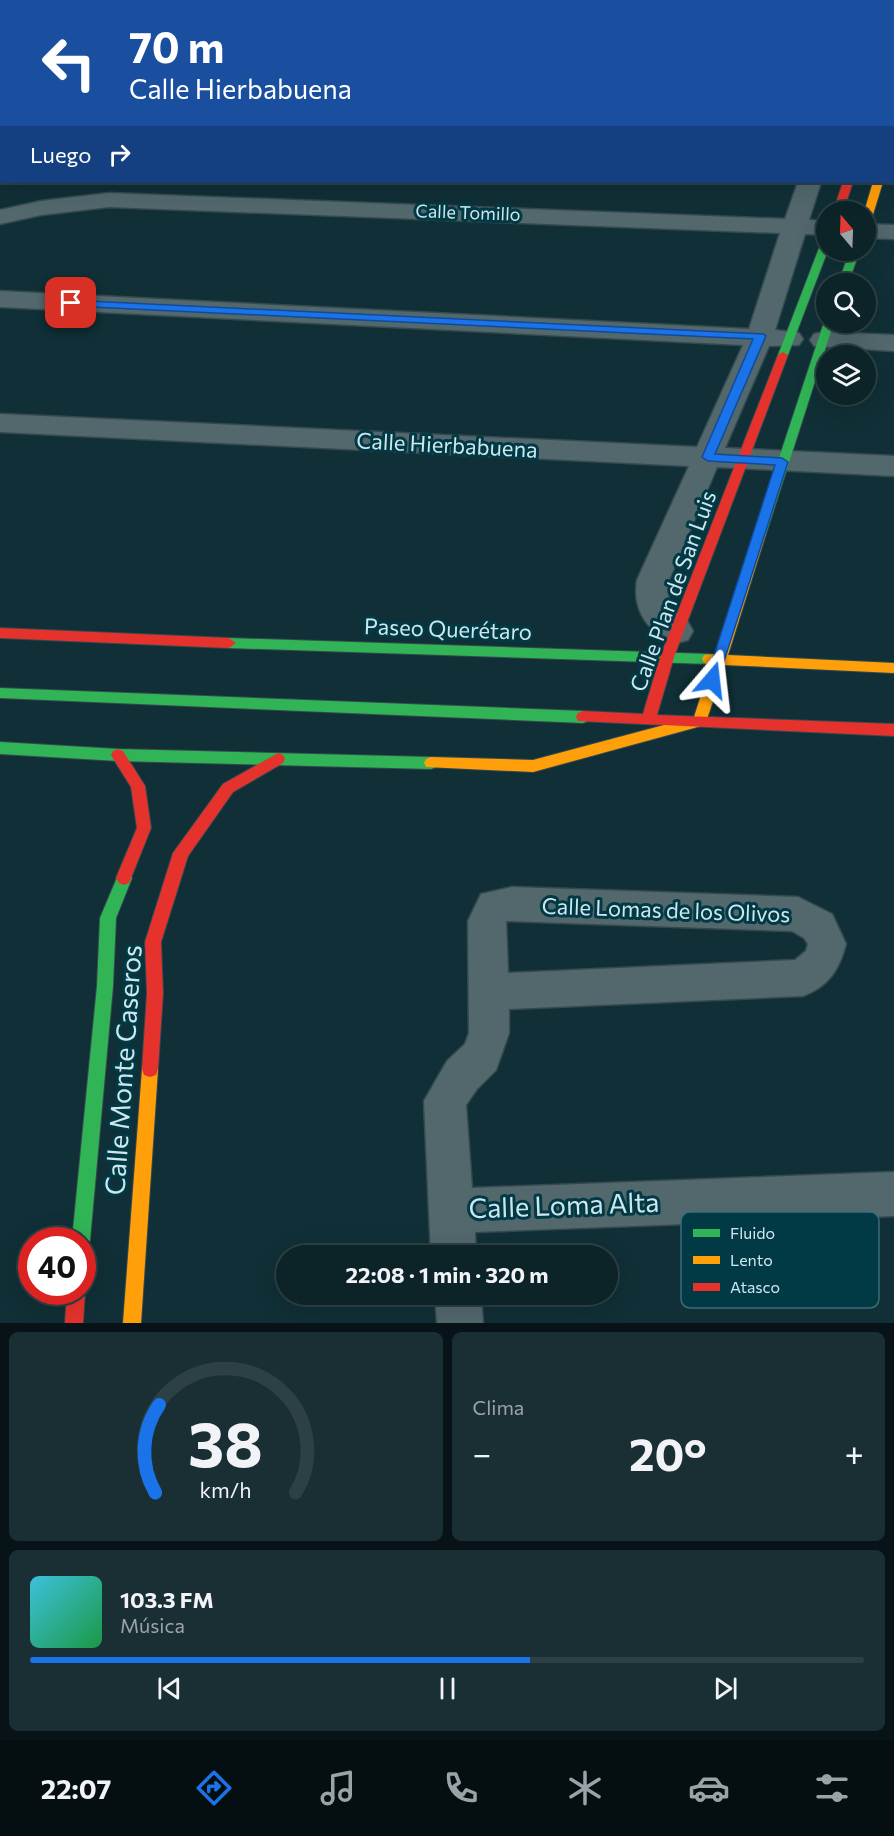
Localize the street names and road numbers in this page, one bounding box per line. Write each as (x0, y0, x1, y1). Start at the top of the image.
street label: Calle Tomillo (415, 199, 521, 225)
street label: Calle Hierbabuena (356, 426, 538, 463)
street label: Calle Plan de San Luis (624, 487, 721, 695)
street label: Paseo Querétaro (364, 612, 532, 645)
street label: Calle Lomas de los Olivos (541, 892, 791, 927)
street label: Calle Monte Caseros (97, 944, 148, 1196)
street label: Calle Loma Alta (468, 1185, 660, 1224)

